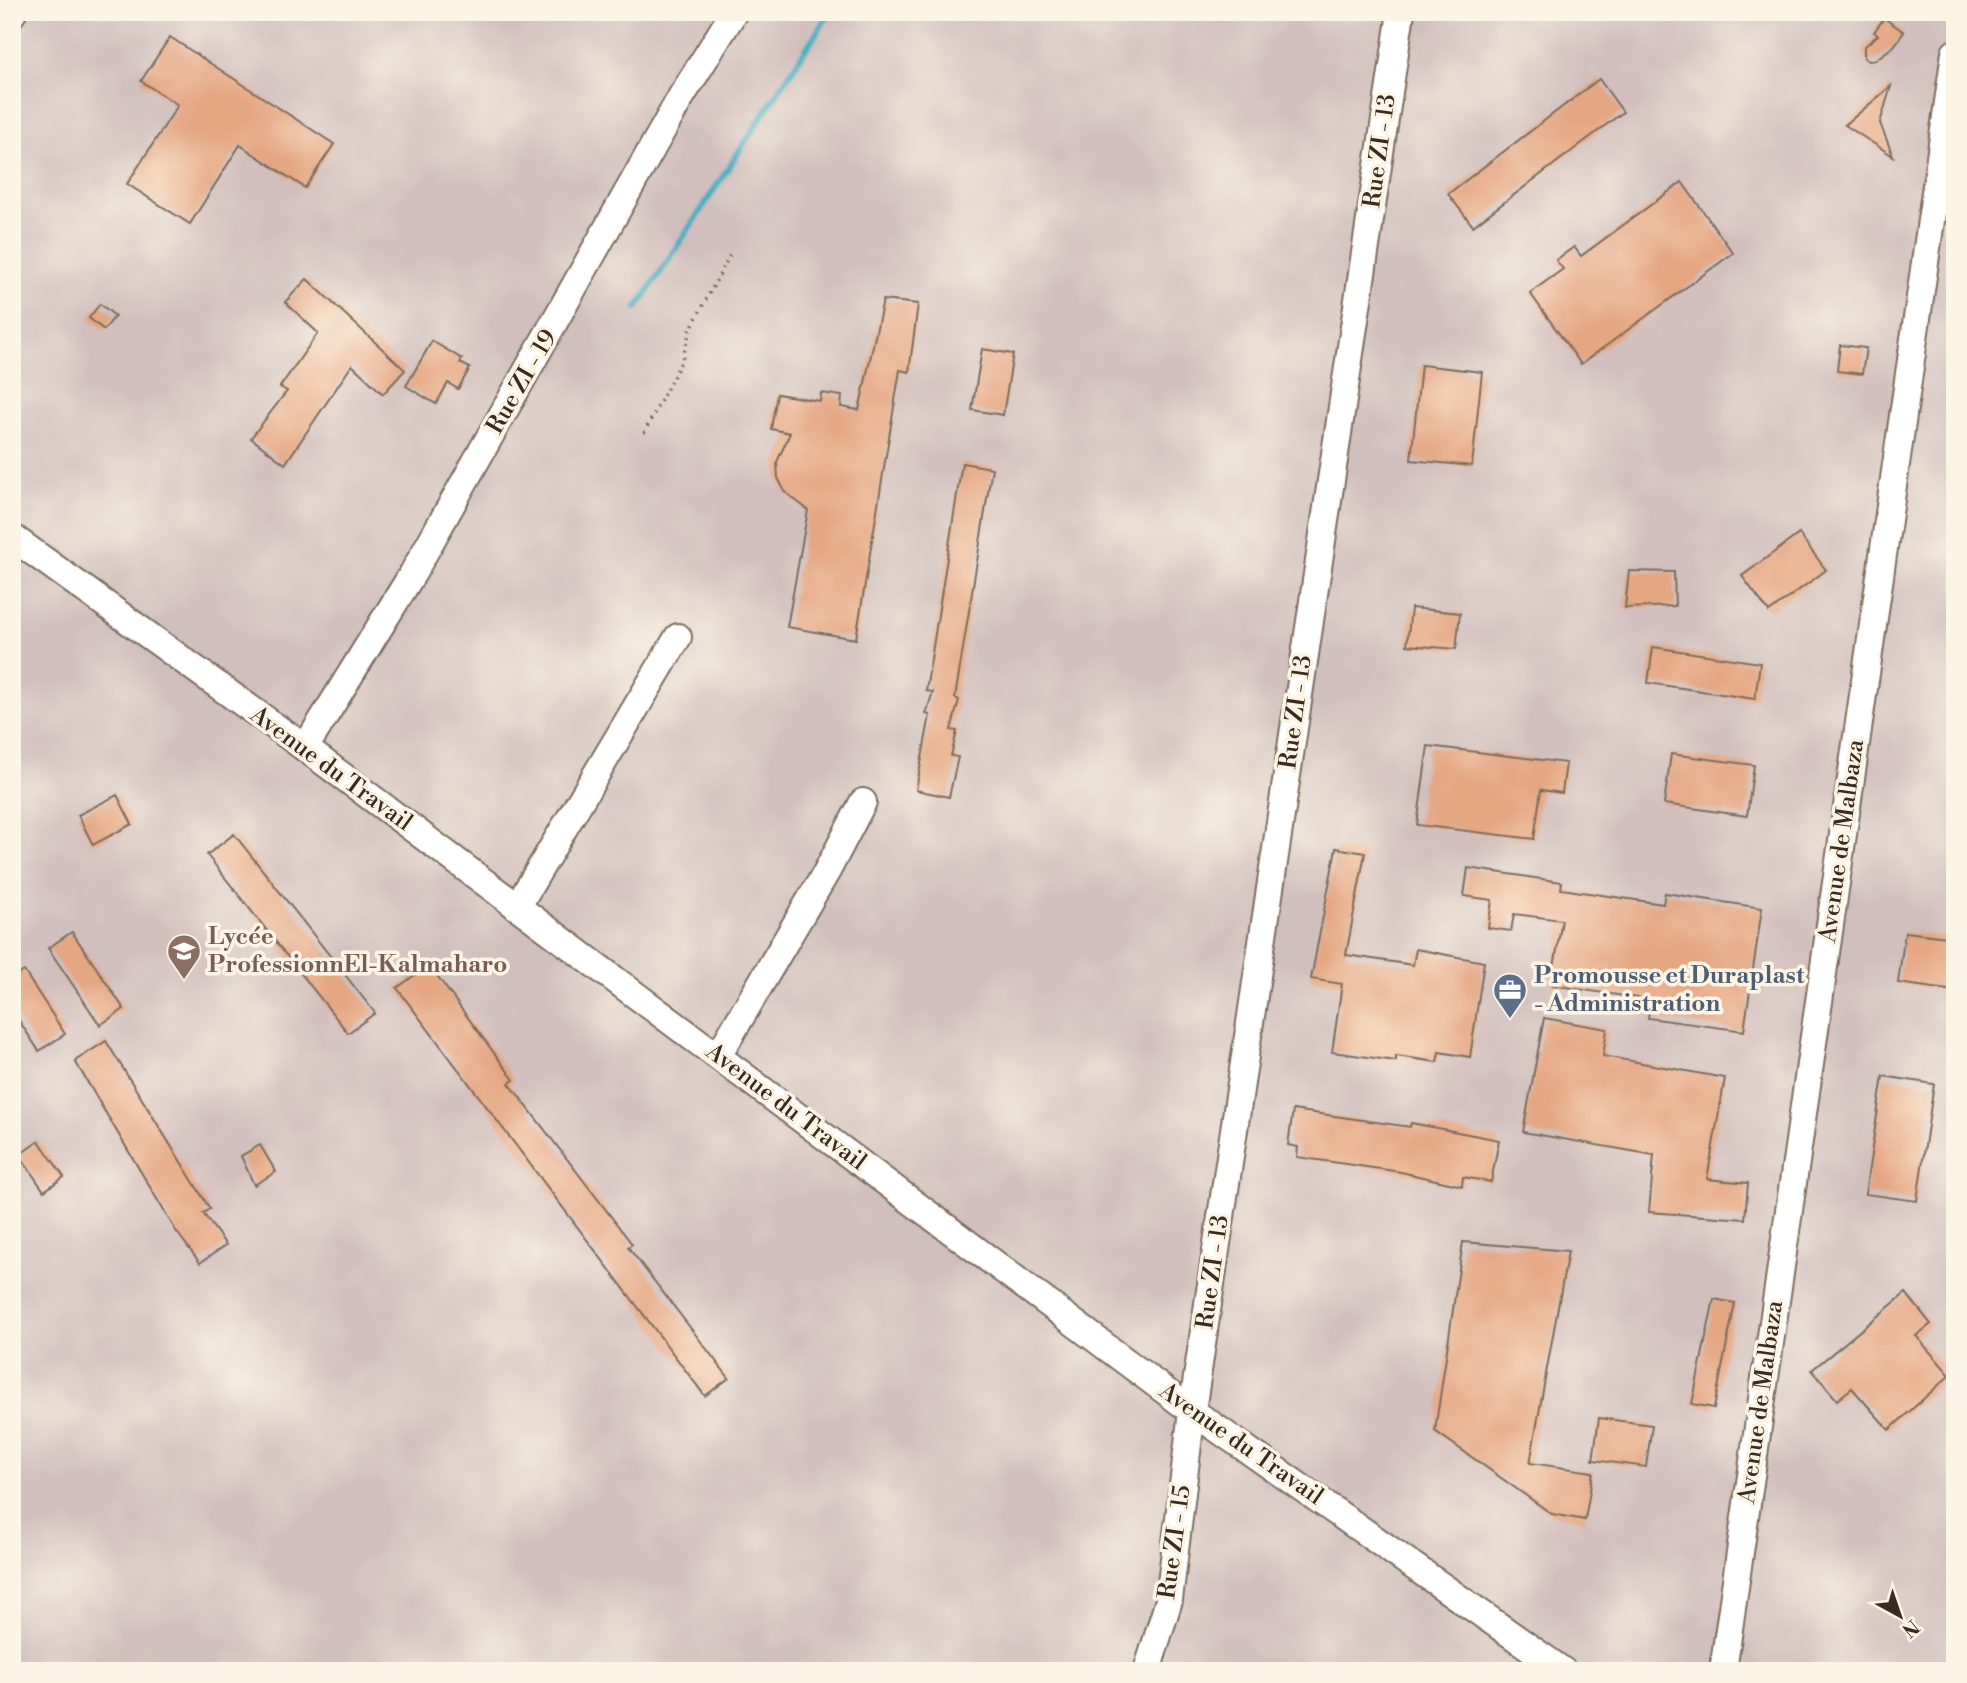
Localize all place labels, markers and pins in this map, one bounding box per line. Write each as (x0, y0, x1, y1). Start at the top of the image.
place label: Lycée ProfessionnEl-Kalmaharo (208, 922, 507, 980)
school or university icon: Lycée ProfessionnEl-Kalmaharo (165, 932, 203, 981)
place label: Promousse et Duraplast - Administration (1534, 961, 1805, 1019)
office icon: Promousse et Duraplast - Administration (1491, 971, 1529, 1020)

